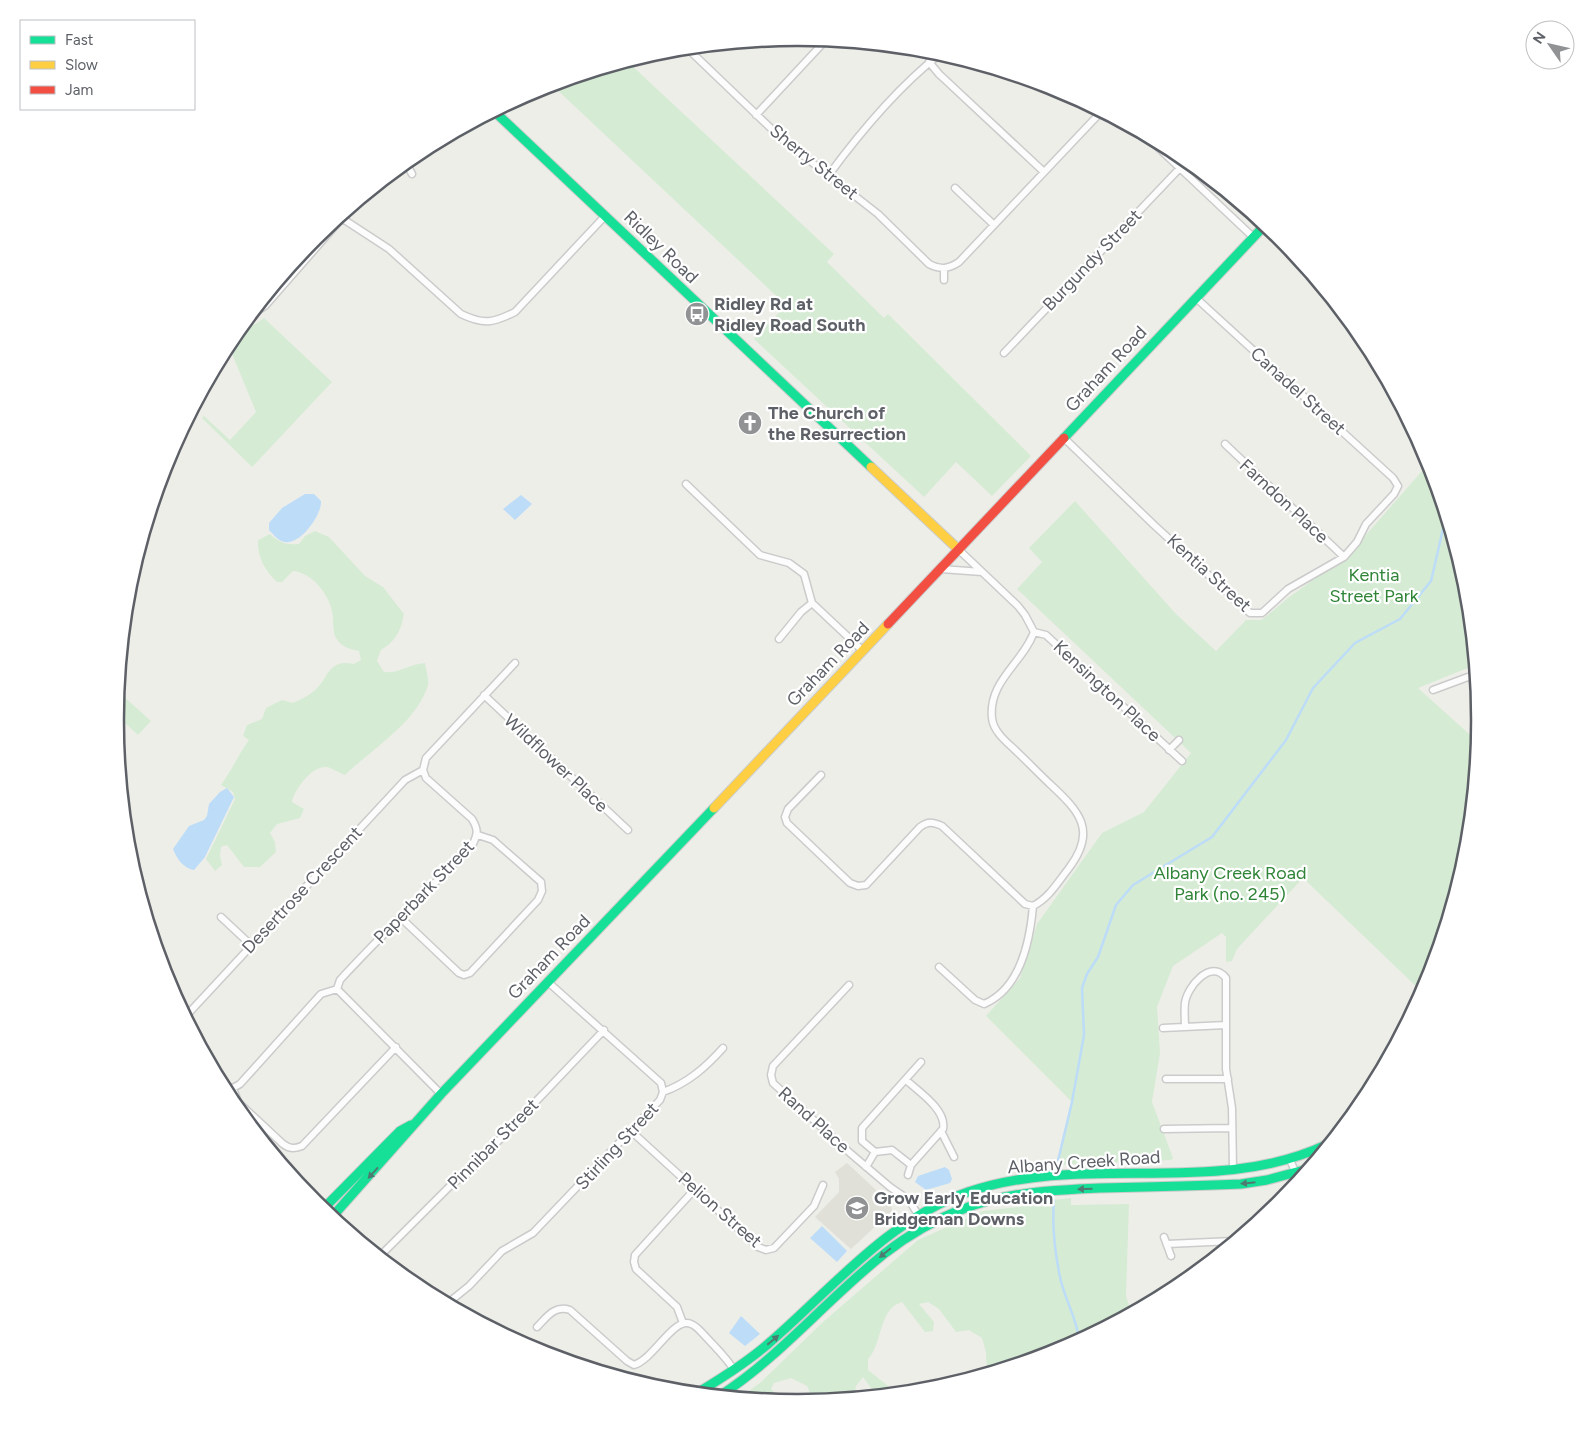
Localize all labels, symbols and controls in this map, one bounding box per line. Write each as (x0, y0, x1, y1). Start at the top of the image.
legend (20, 20, 195, 110)
north arrow (1525, 20, 1575, 70)
text: N (1530, 29, 1550, 47)
text: Fast (65, 31, 94, 49)
text: Slow (65, 56, 98, 74)
text: Jam (65, 81, 93, 99)
street label: Sherry Street (765, 120, 863, 204)
street label: Burgundy Street (1038, 205, 1146, 315)
street label: Ridley Road (619, 206, 703, 288)
place label: Ridley Rd at Ridley Road South (714, 293, 865, 336)
bus stop icon: Ridley Rd at Ridley Road South (684, 301, 710, 327)
street label: Graham Road (1061, 322, 1151, 416)
street label: Canadel Street (1246, 342, 1350, 440)
place label: The Church of the Resurrection (768, 402, 906, 445)
church icon: The Church of the Resurrection (737, 410, 763, 436)
street label: Farndon Place (1235, 454, 1333, 548)
street label: Kentia Street (1162, 529, 1256, 617)
park label: Kentia Street Park (1329, 564, 1419, 607)
street label: Graham Road (782, 617, 874, 711)
street label: Kensington Place (1049, 636, 1165, 746)
street label: Wildflower Place (499, 709, 613, 817)
street label: Desertrose Crescent (237, 822, 367, 958)
street label: Paperbark Street (369, 836, 479, 948)
park label: Albany Creek Road Park (no. 245) (1153, 862, 1307, 905)
street label: Graham Road (503, 910, 595, 1004)
street label: Rand Place (774, 1082, 854, 1158)
street label: Pinnibar Street (443, 1094, 543, 1194)
street label: Stirling Street (571, 1098, 663, 1194)
street label: Albany Creek Road (1007, 1146, 1161, 1178)
one-way arrow (367, 1166, 378, 1179)
street label: Pelion Street (674, 1168, 766, 1252)
one-way arrow (1239, 1179, 1255, 1187)
one-way arrow (1077, 1185, 1093, 1193)
place label: Grow Early Education Bridgeman Downs (874, 1187, 1053, 1230)
school or university icon: Grow Early Education Bridgeman Downs (844, 1195, 870, 1221)
one-way arrow (879, 1248, 892, 1259)
one-way arrow (766, 1335, 779, 1346)

